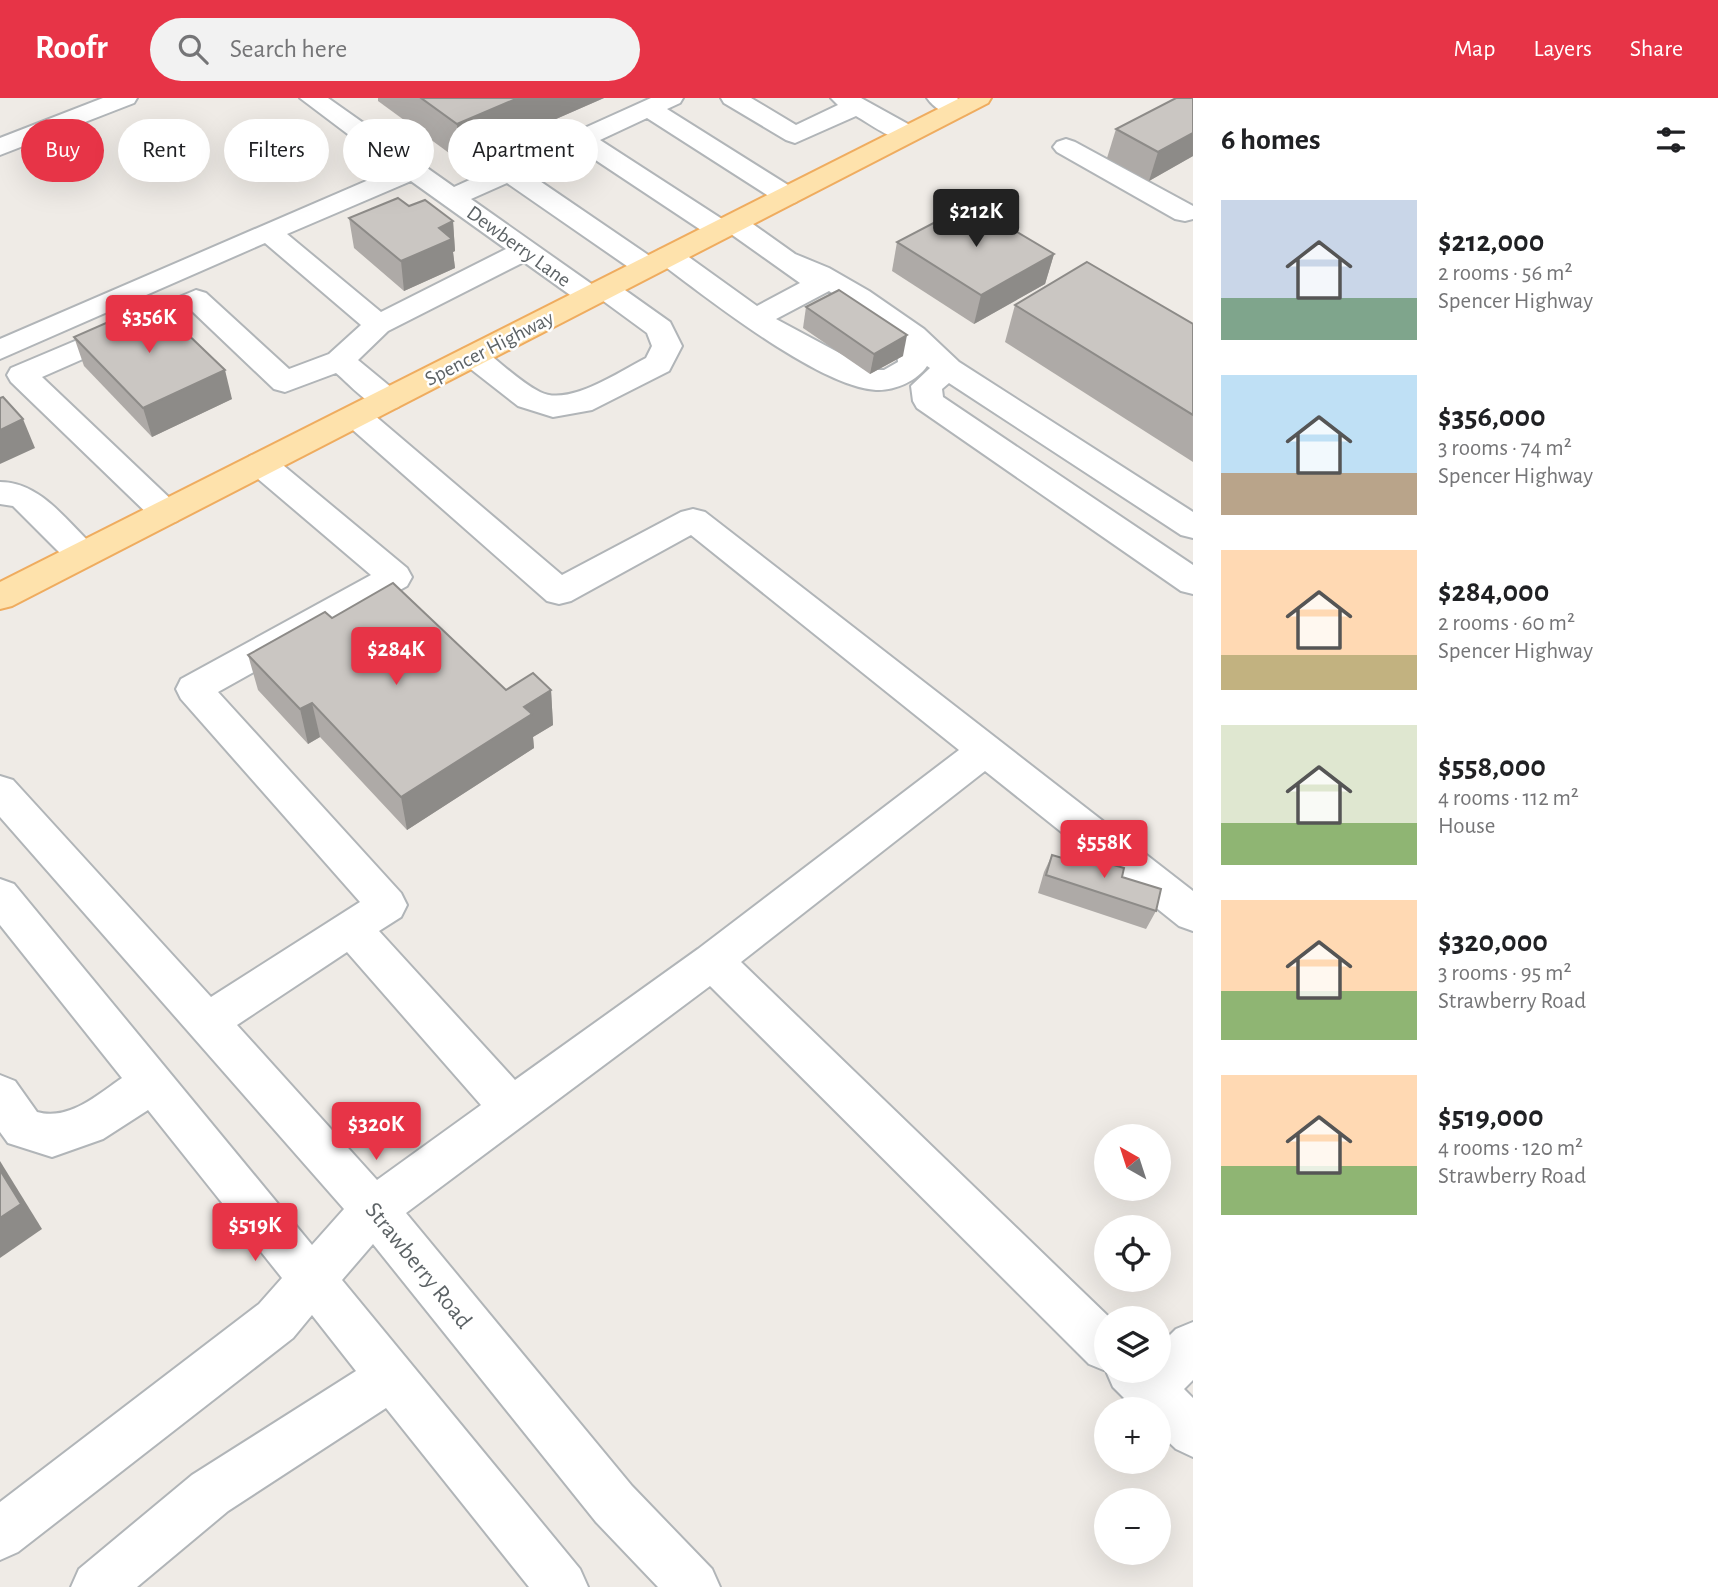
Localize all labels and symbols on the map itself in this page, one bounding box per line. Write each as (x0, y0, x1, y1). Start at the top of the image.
pin: $212K (927, 190, 1025, 249)
street label: Dewberry Lane (463, 202, 575, 291)
pin: $356K (100, 296, 198, 355)
street label: Spencer Highway (421, 307, 557, 390)
pin: $284K (347, 628, 445, 687)
pin: $558K (1055, 820, 1153, 880)
pin: $320K (327, 1102, 425, 1162)
north arrow (1094, 1124, 1171, 1200)
street label: Strawberry Road (360, 1198, 476, 1333)
pin: $519K (206, 1204, 304, 1263)

